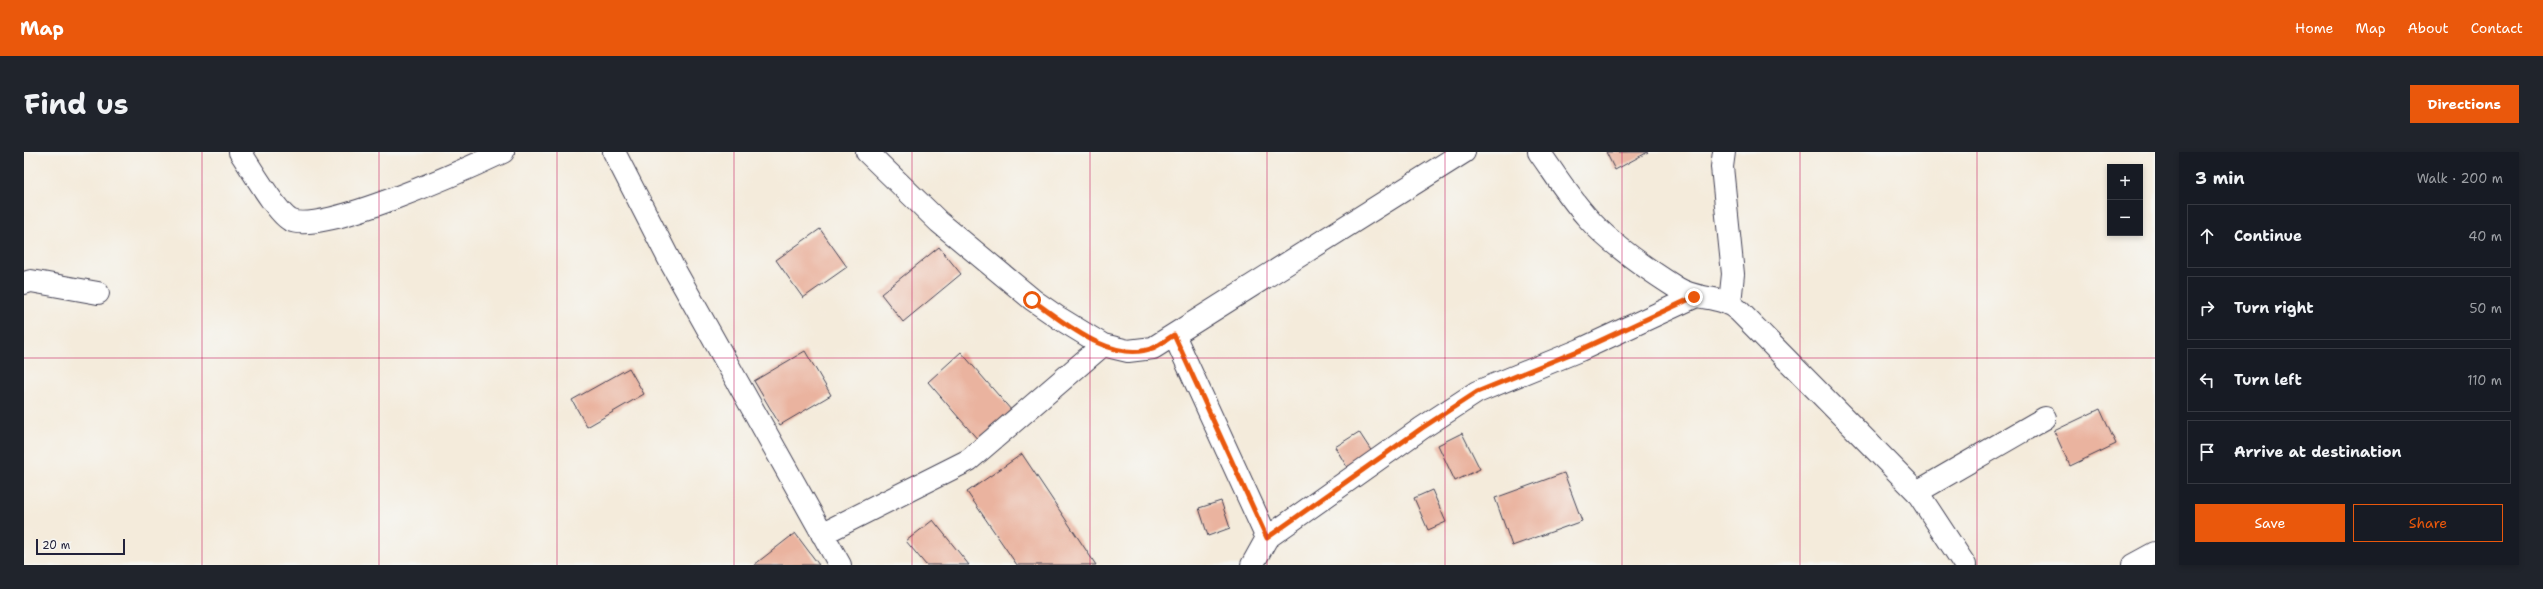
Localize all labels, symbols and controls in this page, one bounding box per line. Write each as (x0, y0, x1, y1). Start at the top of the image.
text: Map (20, 16, 64, 41)
text: Home (2295, 19, 2334, 37)
text: Map (2356, 19, 2386, 37)
text: About (2408, 19, 2449, 37)
text: Contact (2471, 19, 2523, 37)
text: Find us (24, 85, 129, 123)
button: Directions (2410, 85, 2519, 123)
map controls (2107, 164, 2143, 236)
button: + (2107, 164, 2143, 200)
text: 3 min (2195, 167, 2245, 189)
text: Walk · 200 m (2417, 170, 2503, 187)
button: − (2107, 200, 2143, 236)
icon: ahead (2196, 225, 2218, 247)
text: Continue (2234, 226, 2302, 246)
text: 40 m (2468, 228, 2502, 245)
route end (1685, 288, 1703, 306)
route start (1023, 291, 1041, 309)
icon: right (2196, 297, 2218, 319)
text: Turn right (2234, 298, 2314, 318)
text: 50 m (2469, 300, 2502, 317)
icon: left (2196, 369, 2218, 391)
text: Turn left (2234, 370, 2302, 390)
text: 110 m (2467, 372, 2502, 389)
icon: arrive (2196, 441, 2218, 463)
text: Arrive at destination (2234, 442, 2402, 462)
button: Save (2195, 504, 2345, 542)
button: Share (2353, 504, 2503, 542)
scale bar (36, 537, 125, 556)
text: 20 m (42, 538, 70, 553)

